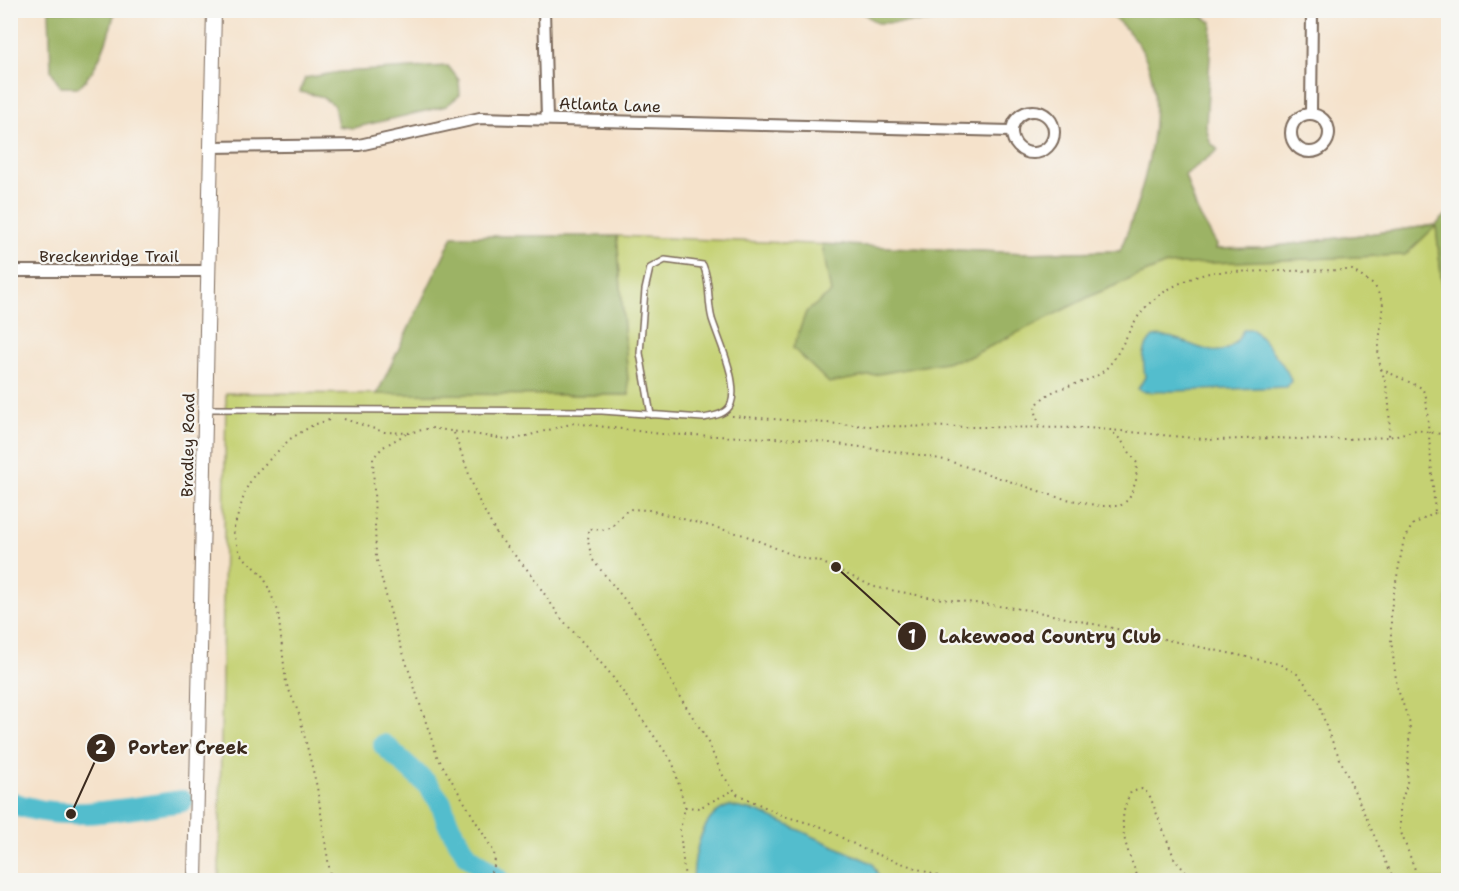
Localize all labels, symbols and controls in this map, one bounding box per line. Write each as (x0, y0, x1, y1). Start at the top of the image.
street label: Atlanta Lane (559, 93, 661, 117)
street label: Breckenridge Trail (39, 246, 179, 267)
street label: Bradley Road (177, 393, 199, 497)
callout: Lakewood Country Club (897, 618, 1173, 654)
text: 1 (908, 625, 916, 649)
text: Lakewood Country Club (939, 625, 1161, 649)
callout: Porter Creek (86, 730, 259, 766)
text: 2 (95, 736, 108, 760)
text: Porter Creek (128, 736, 248, 760)

